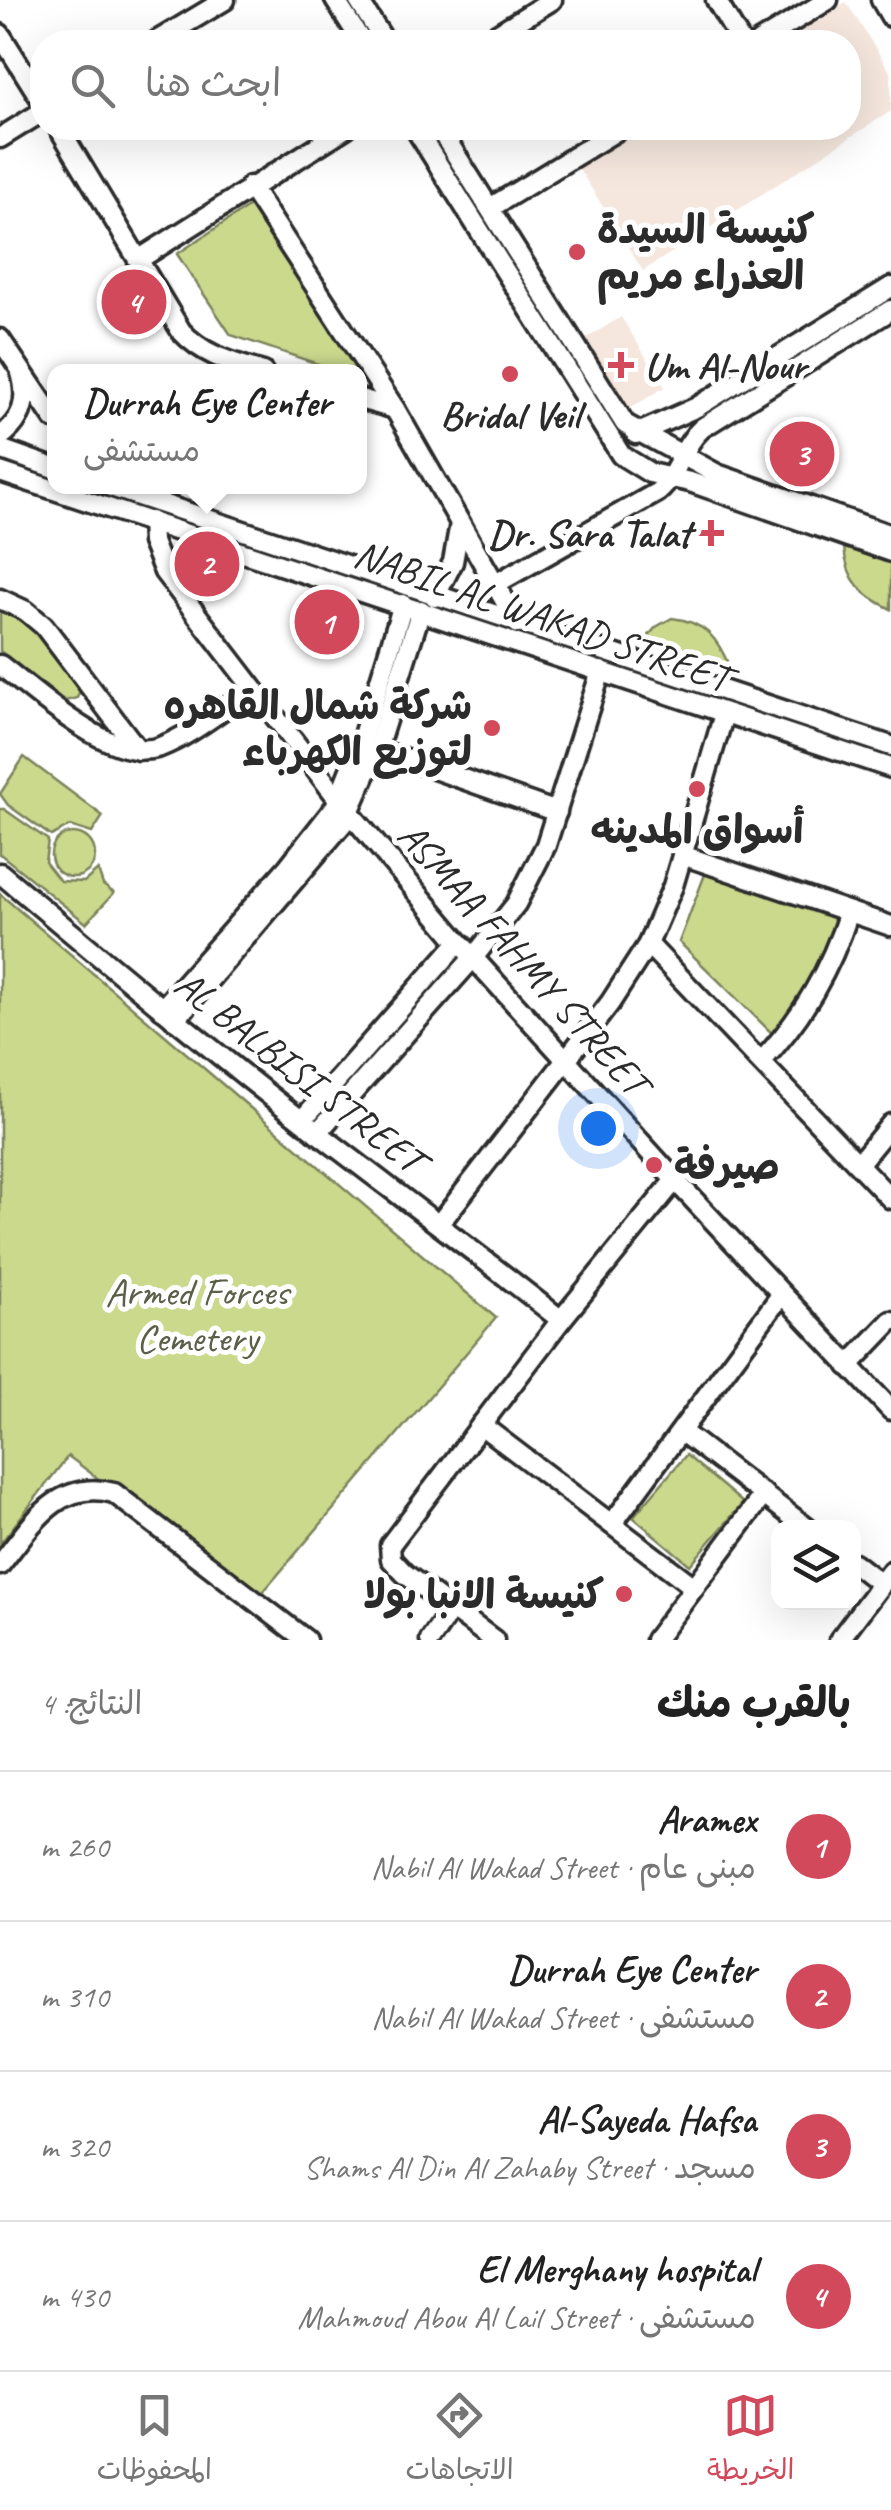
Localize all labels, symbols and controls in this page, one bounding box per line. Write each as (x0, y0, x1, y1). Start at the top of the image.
search box (30, 30, 861, 140)
icon: search (65, 58, 120, 113)
text: ابحث هنا (145, 60, 281, 107)
place label: كنيسة السيدة العذراء مريم (597, 205, 815, 305)
marker: كنيسة السيدة العذراء مريم (566, 241, 588, 263)
pin: 4 (102, 264, 166, 340)
place label: Um Al-Nour (644, 341, 811, 391)
marker: Um Al-Nour (608, 352, 634, 378)
marker: Bridal Veil (499, 363, 521, 385)
popup (47, 364, 367, 494)
text: Durrah Eye Center (83, 379, 331, 426)
place label: Bridal Veil (440, 390, 588, 440)
pin: 3 (770, 416, 834, 492)
text: مستشفى (83, 430, 200, 471)
place label: Dr. Sara Talat (488, 509, 697, 559)
marker: Dr. Sara Talat (700, 522, 722, 544)
pin: 2 (174, 526, 240, 602)
street label: NABIL AL WAKAD STREET (348, 528, 745, 707)
pin: 1 (294, 584, 360, 660)
place label: شركة شمال القاهره لتوزيع الكهرباء (164, 681, 472, 779)
marker: شركة شمال القاهره لتوزيع الكهرباء (481, 717, 503, 739)
marker: أسواق المدينه (686, 778, 708, 800)
place label: أسواق المدينه (591, 805, 804, 855)
street label: ASMAA FAHMY STREET (387, 811, 665, 1112)
street label: AL BALBISI STREET (165, 959, 441, 1190)
your location (573, 1103, 624, 1154)
place label: صيرفة (674, 1141, 780, 1191)
marker: صيرفة (643, 1154, 665, 1176)
park label: Armed Forces Cemetery (105, 1267, 292, 1363)
map controls (771, 1520, 861, 1610)
button: layers (771, 1520, 861, 1610)
place label: كنيسة الانبا بولا (364, 1570, 604, 1620)
marker: كنيسة الانبا بولا (613, 1583, 635, 1605)
text: بالقرب منك (657, 1677, 851, 1730)
text: النتائج: 4 (40, 1683, 142, 1724)
text: Aramex (658, 1796, 756, 1843)
text: 260 m (40, 1826, 109, 1867)
text: 1 (811, 1826, 826, 1867)
text: مبنى عام · Nabil Al Wakad Street (371, 1847, 756, 1888)
text: Durrah Eye Center (508, 1946, 756, 1993)
text: 310 m (40, 1976, 109, 2017)
text: 2 (811, 1976, 826, 2017)
text: مستشفى · Nabil Al Wakad Street (371, 1997, 756, 2038)
text: Al-Sayeda Hafsa (538, 2096, 756, 2143)
text: 320 m (40, 2126, 109, 2167)
text: 3 (811, 2126, 826, 2167)
text: مسجد · Shams Al Din Al Zahaby Street (304, 2147, 756, 2188)
text: El Merghany hospital (477, 2246, 756, 2293)
text: 430 m (40, 2276, 109, 2317)
text: 4 (811, 2276, 826, 2317)
text: مستشفى · Mahmoud Abou Al Lail Street (298, 2297, 756, 2338)
tab: المحفوظات (97, 2388, 212, 2494)
tab: الاتجاهات (405, 2388, 514, 2494)
tab: الخريطة (707, 2388, 794, 2494)

